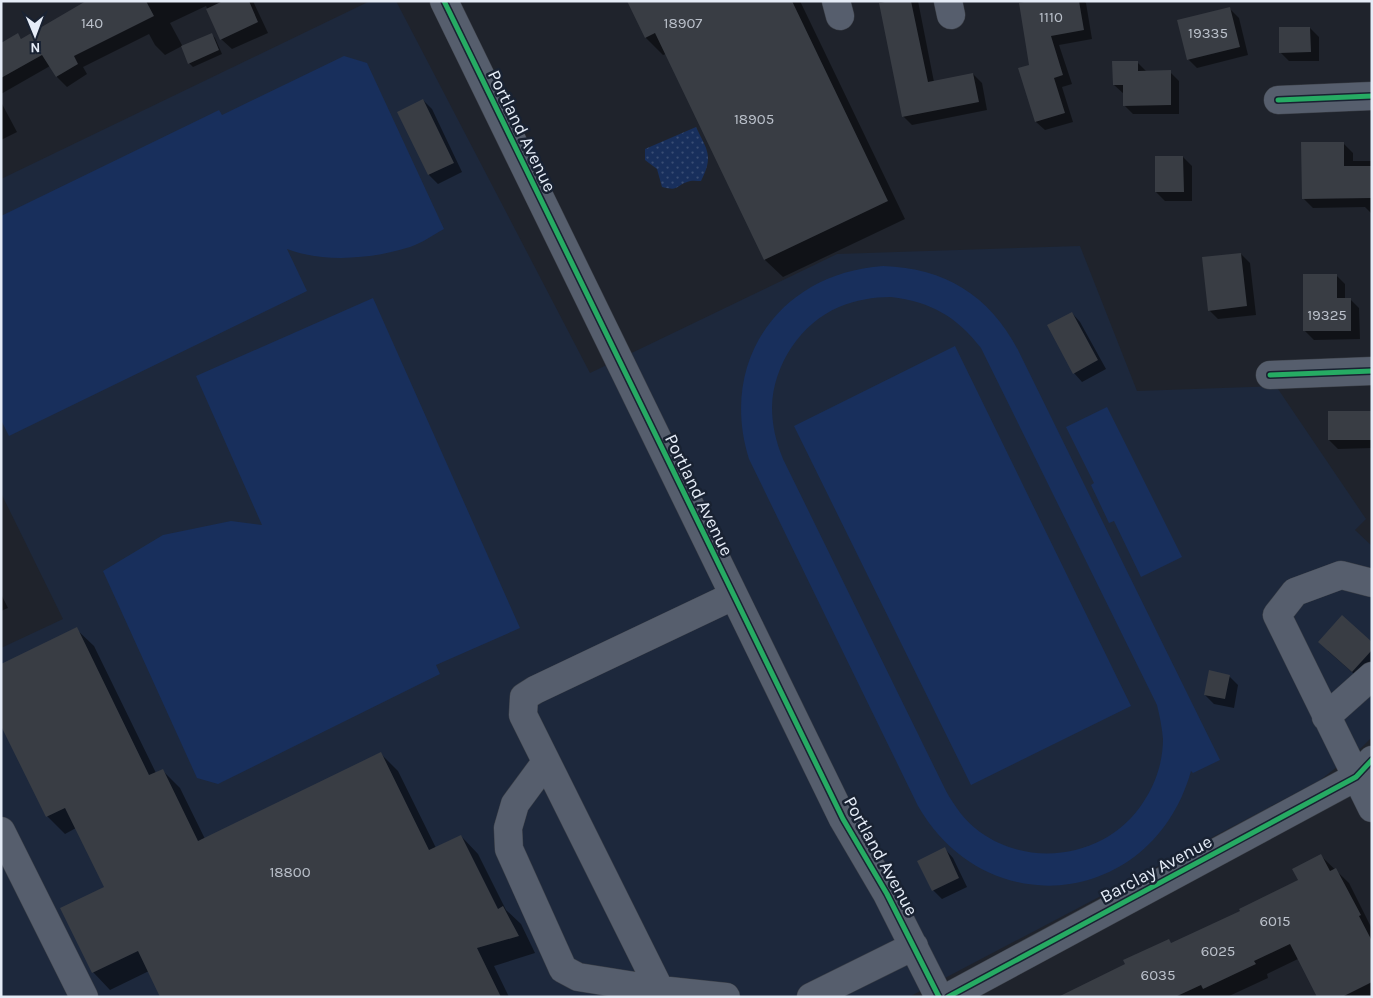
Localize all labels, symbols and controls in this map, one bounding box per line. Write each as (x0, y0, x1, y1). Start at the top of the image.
house number: 1110 (1039, 8, 1063, 26)
north arrow (10, 10, 60, 60)
house number: 140 (81, 14, 103, 32)
house number: 18907 (664, 14, 702, 32)
house number: 19335 (1188, 24, 1228, 42)
text: N (30, 39, 40, 56)
street label: Portland Avenue (483, 66, 561, 196)
house number: 18905 (734, 110, 774, 128)
house number: 19325 (1307, 306, 1347, 324)
street label: Portland Avenue (660, 430, 738, 560)
street label: Portland Avenue (839, 792, 923, 920)
street label: Barclay Avenue (1096, 830, 1216, 908)
house number: 18800 (269, 863, 311, 881)
house number: 6015 (1260, 912, 1290, 930)
house number: 6025 (1201, 942, 1235, 960)
house number: 6035 (1141, 966, 1175, 984)

